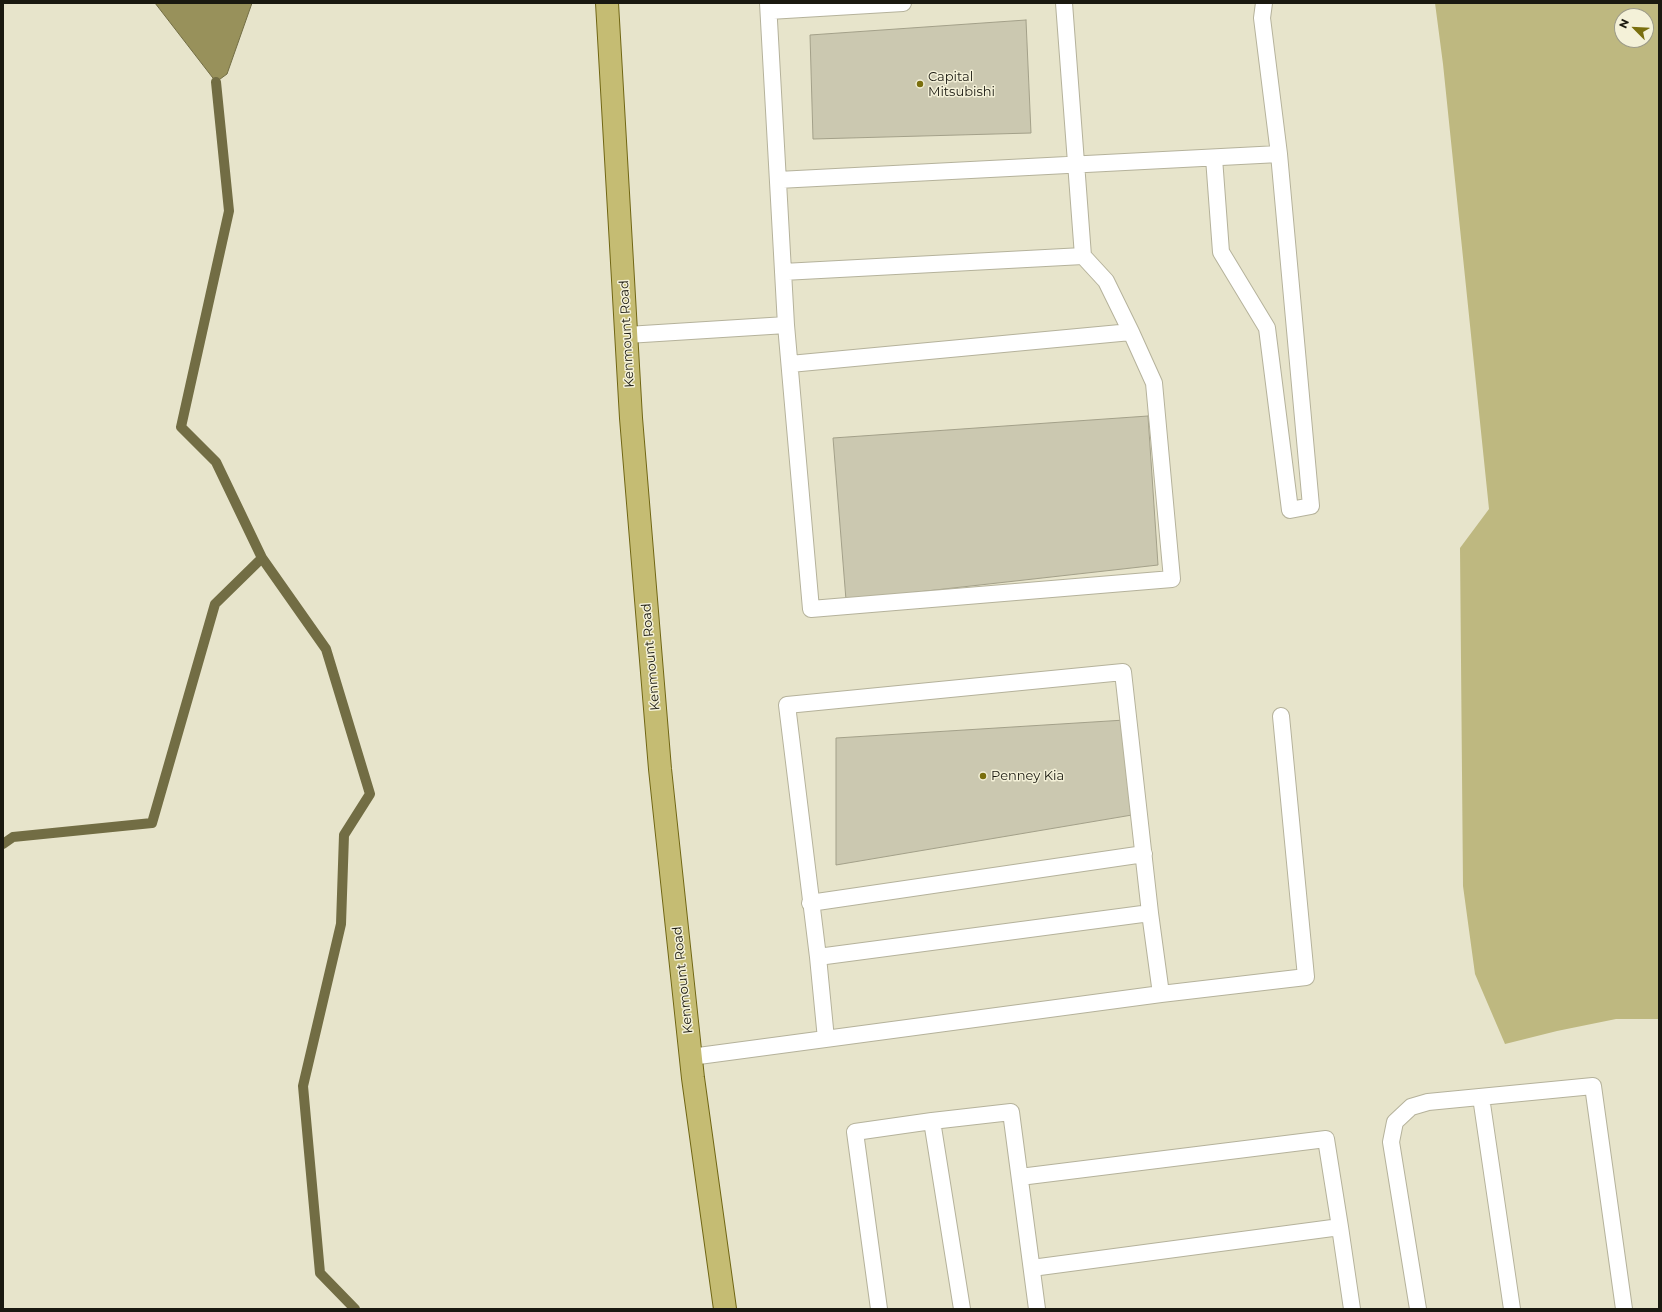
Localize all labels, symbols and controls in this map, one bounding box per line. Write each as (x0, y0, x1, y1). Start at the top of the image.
north arrow (1614, 8, 1654, 48)
text: N (1616, 17, 1632, 30)
place label: Capital Mitsubishi (928, 69, 995, 100)
marker: Capital Mitsubishi (915, 79, 925, 89)
street label: Kenmount Road (616, 280, 638, 388)
street label: Kenmount Road (639, 603, 663, 711)
place label: Penney Kia (991, 768, 1064, 784)
marker: Penney Kia (978, 771, 988, 781)
street label: Kenmount Road (670, 926, 696, 1034)

